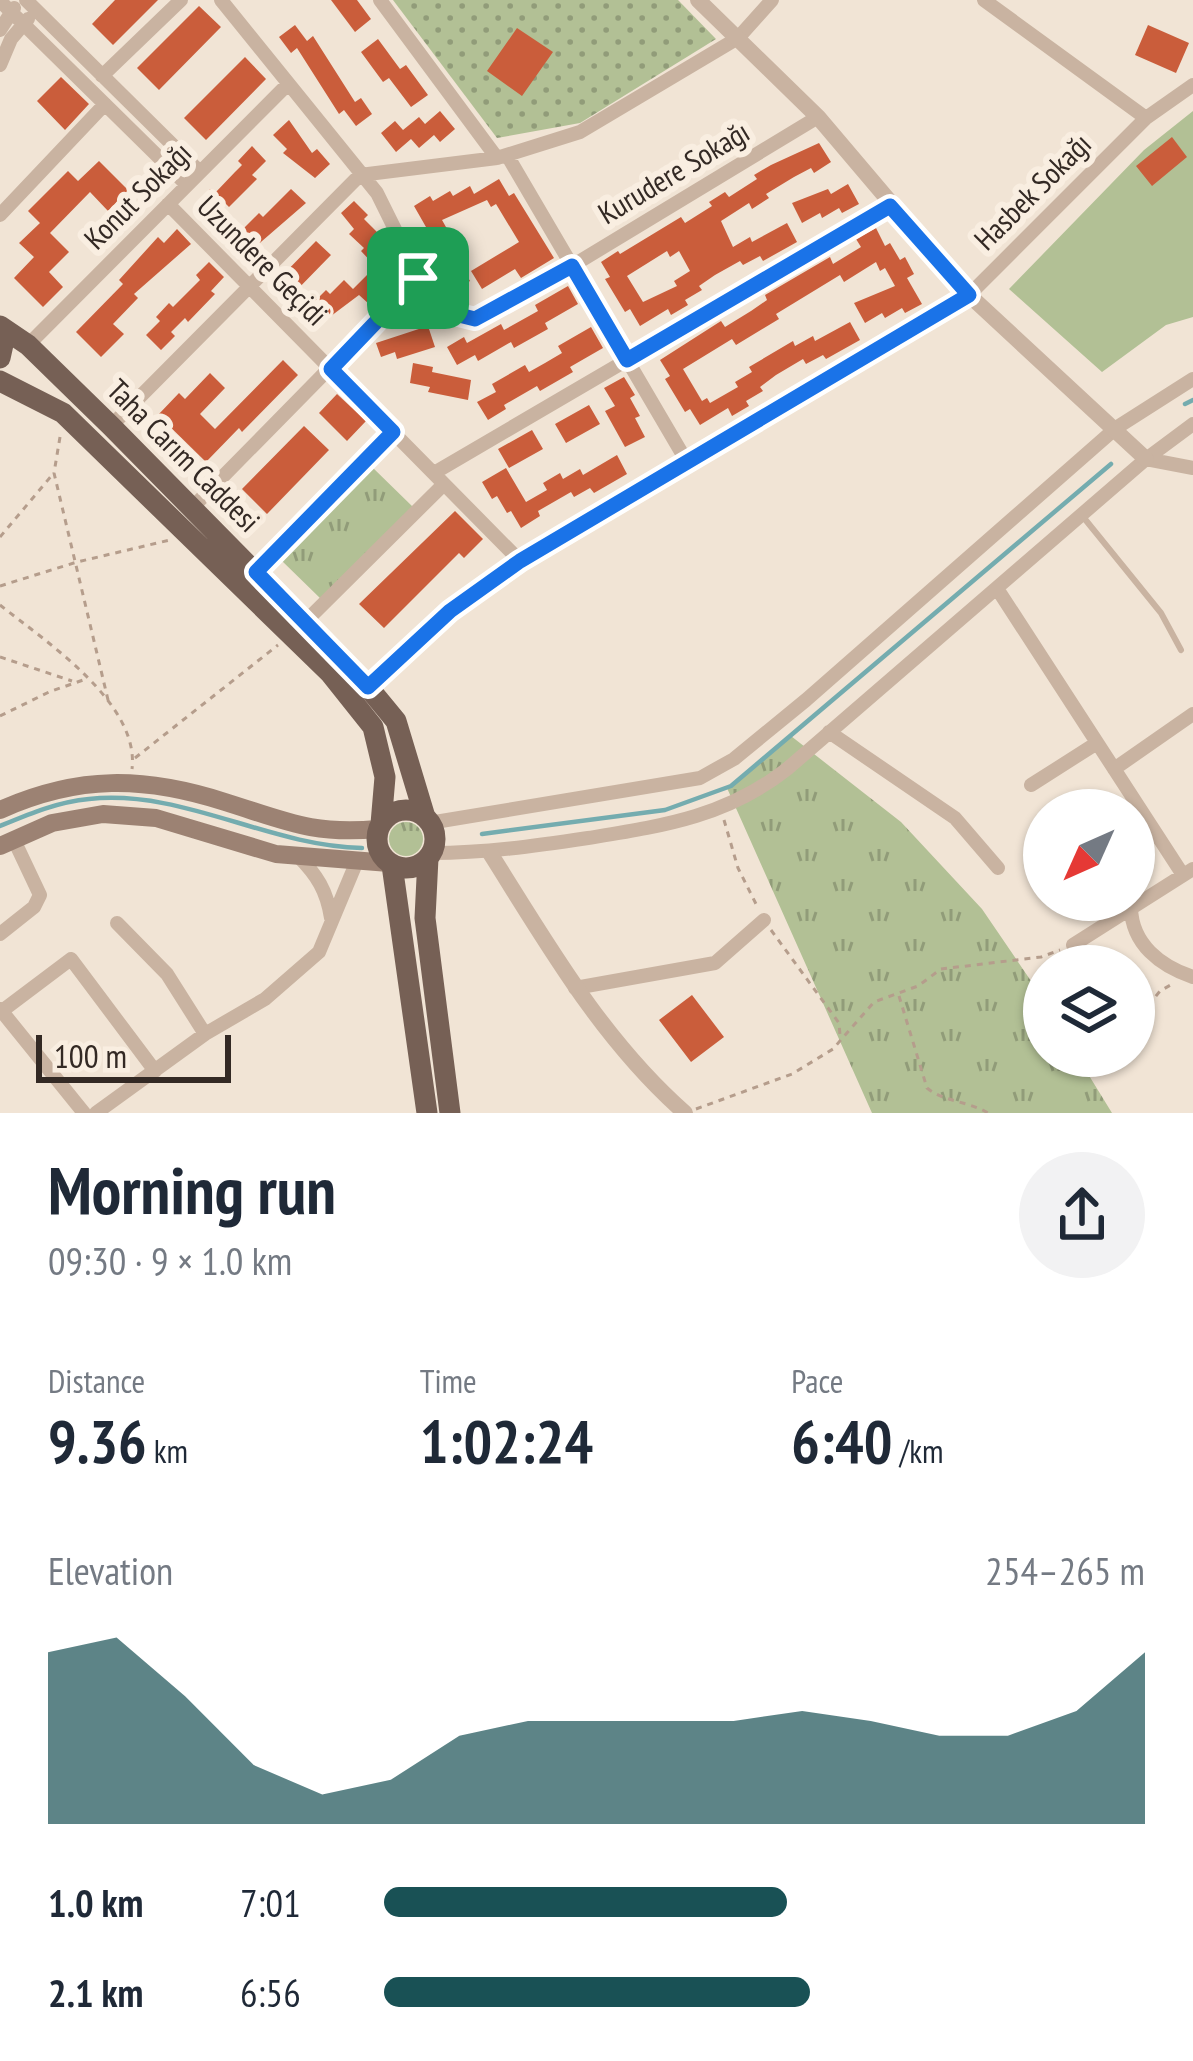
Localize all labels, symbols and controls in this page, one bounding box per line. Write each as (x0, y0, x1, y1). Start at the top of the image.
street label: Kurudere Sokağı (590, 111, 756, 232)
street label: Hasbek Sokağı (965, 124, 1099, 258)
street label: Konut Sokağı (75, 133, 199, 257)
street label: Uzundere Geçidi (190, 187, 336, 333)
pin (367, 227, 469, 329)
icon: arrive (385, 245, 451, 311)
street label: Taha Carım Caddesi (99, 370, 269, 540)
north arrow (1023, 789, 1155, 921)
map controls (1023, 789, 1155, 1077)
button: layers (1023, 945, 1155, 1077)
scale bar (36, 1029, 231, 1082)
text: 100 m (54, 1034, 127, 1077)
text: Morning run (48, 1147, 336, 1232)
button: share (1019, 1152, 1145, 1278)
text: 09:30 · 9 × 1.0 km (48, 1235, 292, 1286)
text: Distance (48, 1359, 145, 1402)
text: Time (420, 1359, 477, 1402)
text: Pace (791, 1359, 843, 1402)
text: 9.36 (48, 1402, 147, 1480)
text: 1:02:24 (420, 1402, 593, 1480)
text: 6:40 (791, 1402, 892, 1480)
text: km (147, 1429, 188, 1472)
text: /km (892, 1429, 943, 1472)
text: Elevation (48, 1545, 173, 1596)
text: 254–265 m (985, 1545, 1145, 1596)
text: 1.0 km (48, 1877, 143, 1928)
text: 7:01 (240, 1877, 301, 1928)
text: 2.1 km (48, 1967, 143, 2018)
text: 6:56 (240, 1967, 301, 2018)

